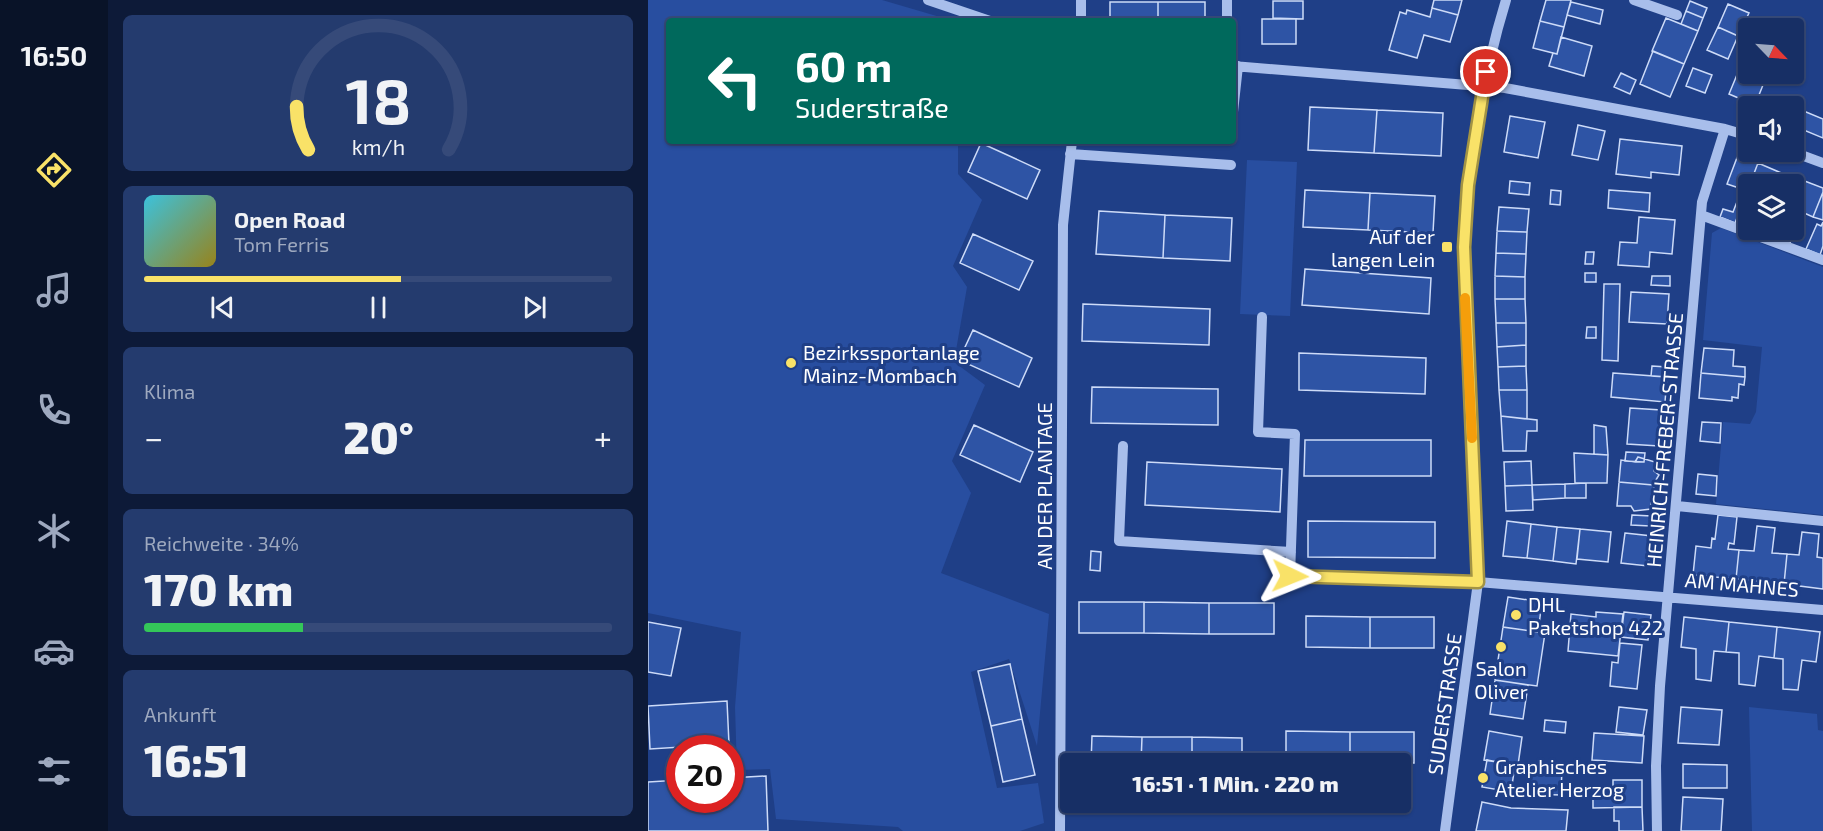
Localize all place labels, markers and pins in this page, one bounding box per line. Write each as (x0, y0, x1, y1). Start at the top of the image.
pin (1460, 46, 1511, 97)
place label: Auf der langen Lein (1331, 224, 1435, 271)
marker: Auf der langen Lein (1440, 240, 1454, 254)
place label: Bezirkssportanlage Mainz-Mombach (803, 340, 980, 387)
marker: Bezirkssportanlage Mainz-Mombach (784, 356, 798, 370)
place label: DHL Paketshop 422 (1528, 592, 1663, 639)
marker: DHL Paketshop 422 (1509, 608, 1523, 622)
marker: Salon Oliver (1494, 640, 1508, 654)
place label: Salon Oliver (1474, 656, 1528, 703)
place label: Graphisches Atelier Herzog (1495, 754, 1624, 801)
marker: Graphisches Atelier Herzog (1476, 771, 1490, 785)

